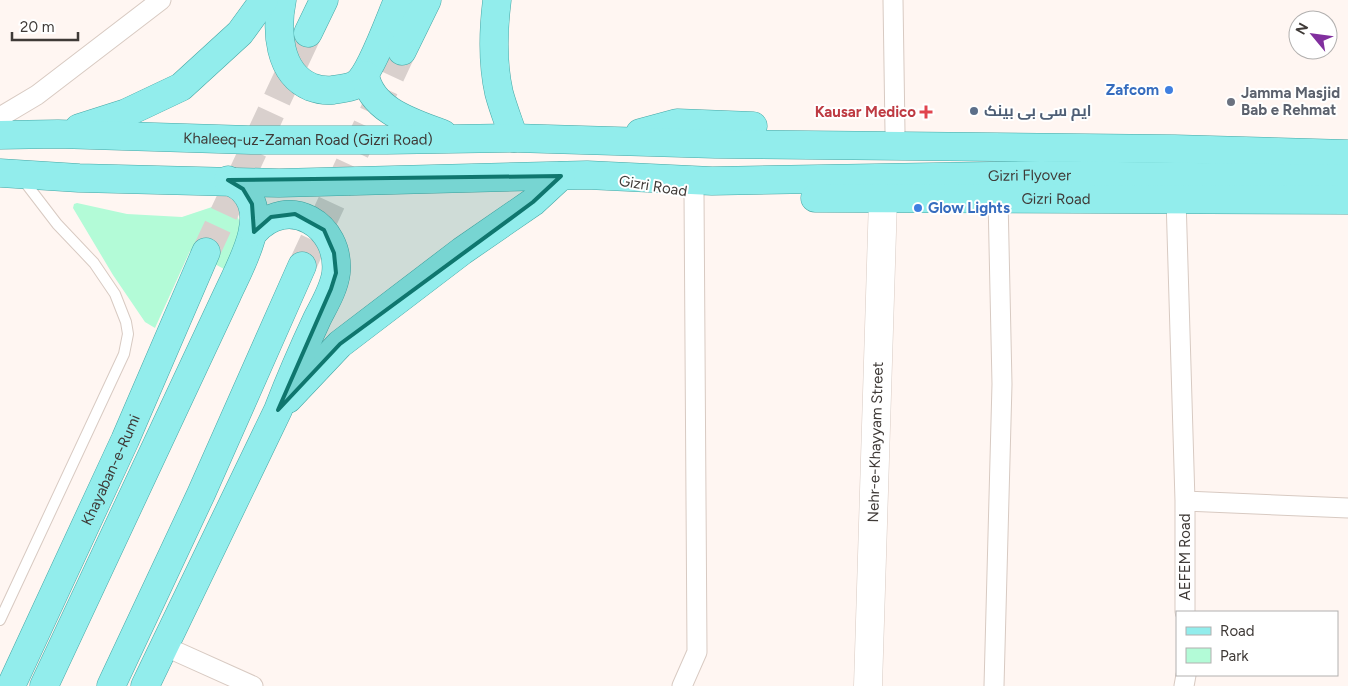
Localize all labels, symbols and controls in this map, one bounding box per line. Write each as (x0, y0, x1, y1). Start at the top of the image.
scale bar (12, 10, 79, 42)
north arrow (1288, 10, 1338, 60)
text: 20 m (20, 18, 54, 36)
text: N (1292, 20, 1312, 38)
place label: Zafcom (1106, 81, 1159, 99)
marker: Zafcom (1163, 84, 1175, 96)
place label: Jamma Masjid Bab e Rehmat (1241, 84, 1340, 119)
marker: Jamma Masjid Bab e Rehmat (1225, 96, 1237, 108)
place label: ایم سی بی بینک (984, 102, 1091, 121)
place label: Kausar Medico (815, 103, 916, 121)
marker: ایم سی بی بینک (968, 105, 980, 117)
marker: Kausar Medico (920, 106, 932, 118)
street label: Khaleeq-uz-Zaman Road (Gizri Road) (183, 129, 433, 149)
street label: Gizri Flyover (988, 166, 1071, 185)
street label: Gizri Road (618, 172, 688, 200)
street label: Gizri Road (1021, 190, 1091, 208)
place label: Glow Lights (928, 199, 1010, 217)
marker: Glow Lights (912, 202, 924, 214)
street label: Nehr-e-Khayyam Street (864, 361, 887, 523)
street label: Khayaban-e-Rumi (78, 412, 144, 528)
street label: AEFEM Road (1176, 514, 1194, 601)
legend (1176, 611, 1338, 676)
text: Road (1220, 622, 1255, 640)
text: Park (1220, 647, 1249, 665)

